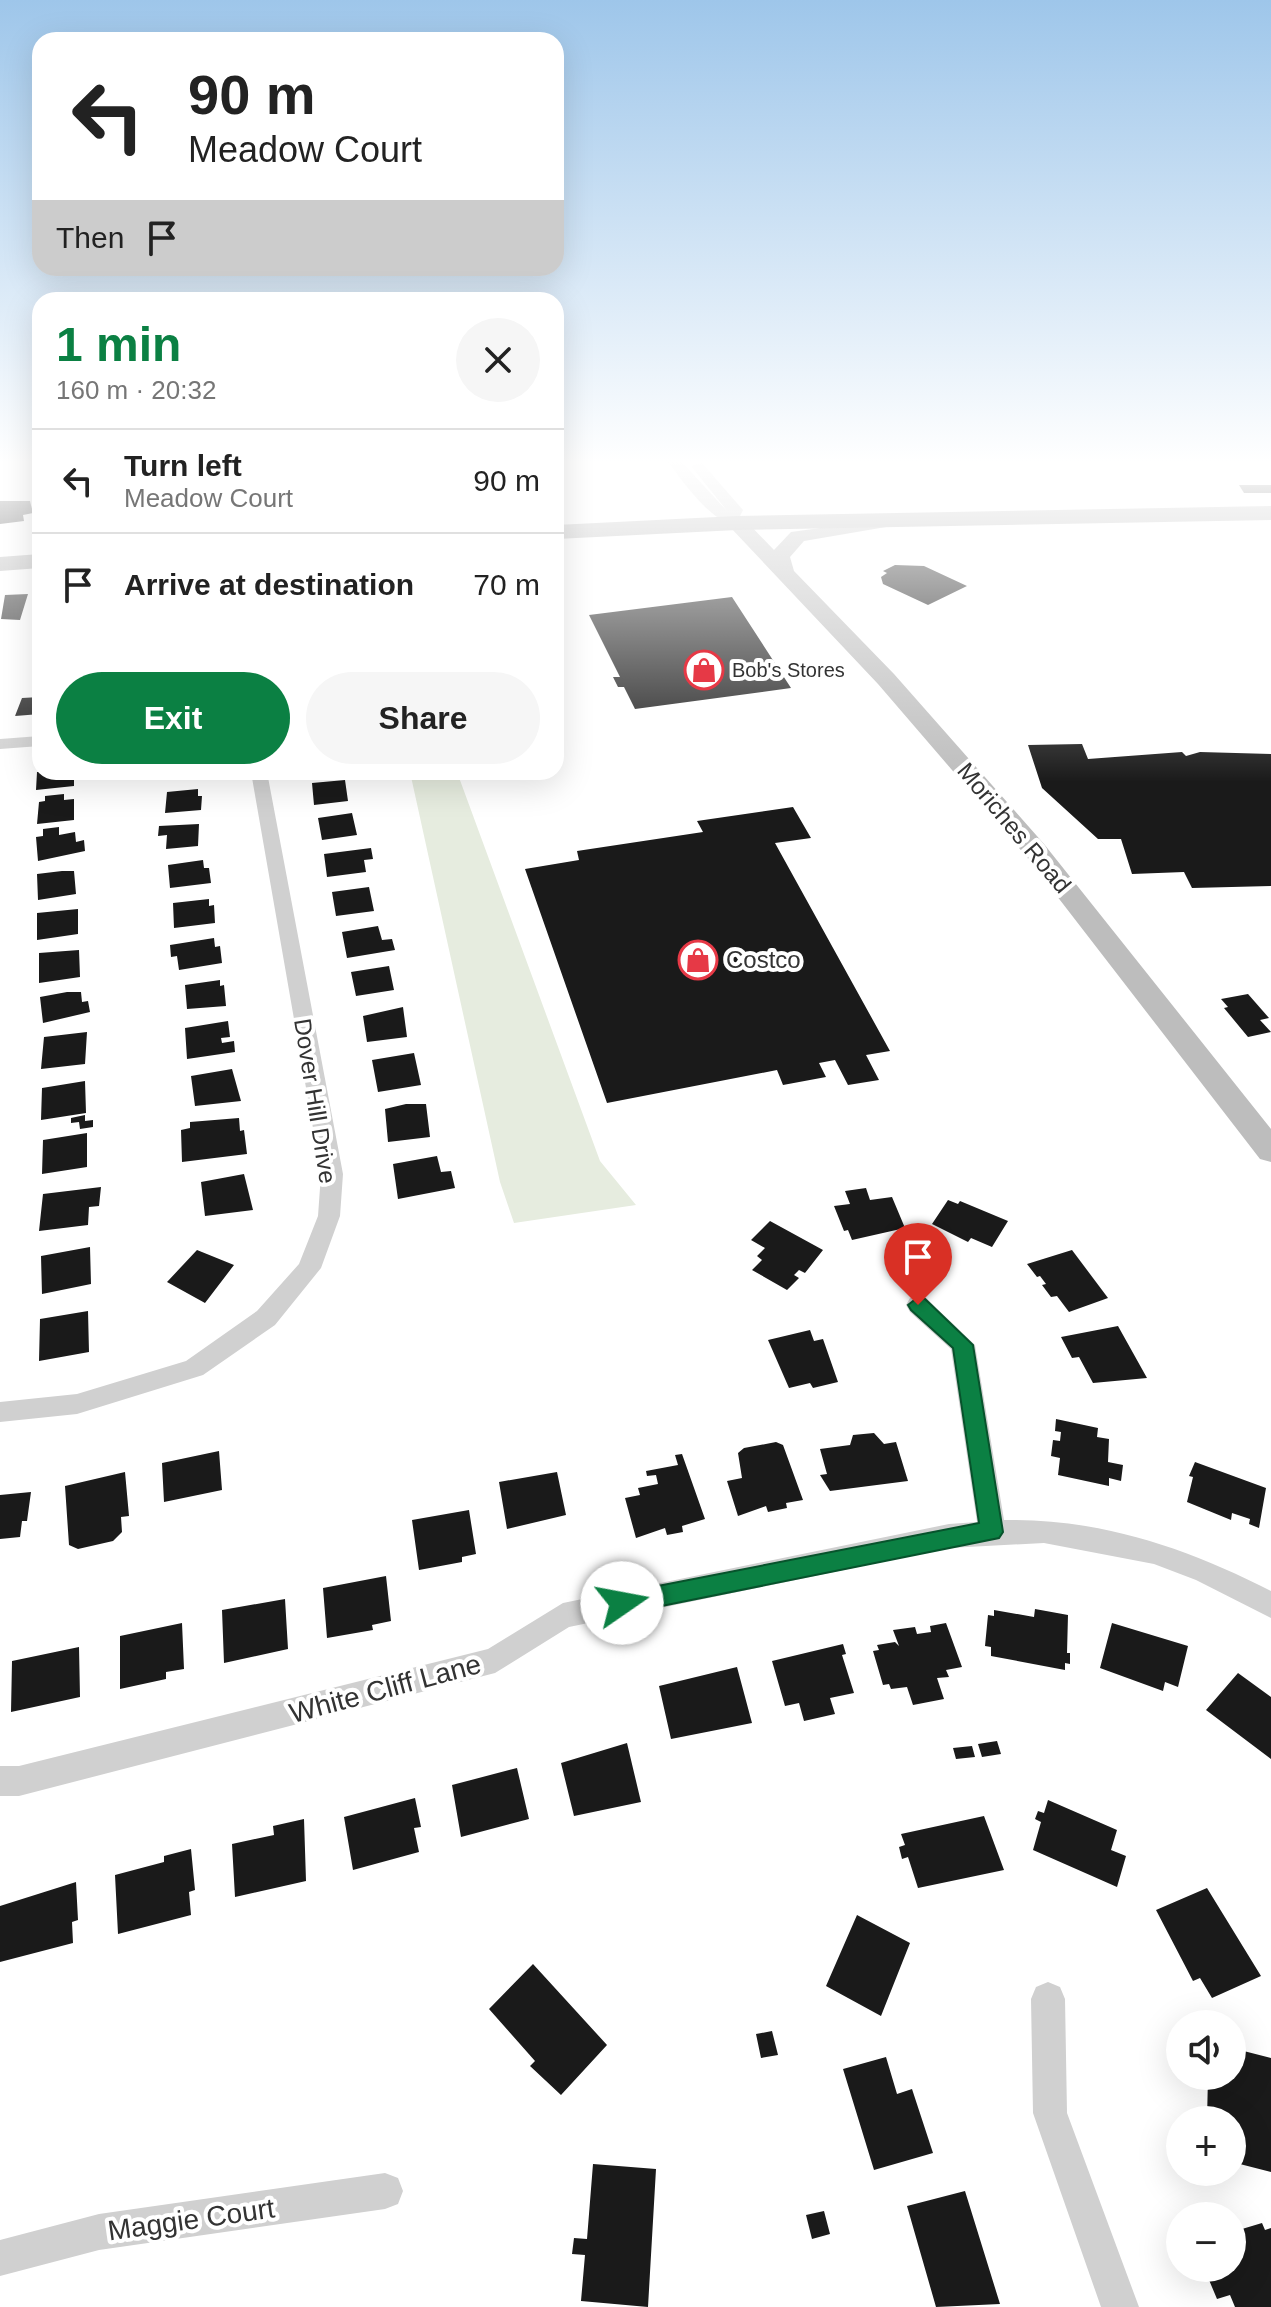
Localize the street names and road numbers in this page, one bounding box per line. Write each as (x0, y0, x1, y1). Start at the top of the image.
street label: Moriches Road (952, 757, 1077, 898)
street label: Dover Hill Drive (289, 1016, 342, 1185)
street label: White Cliff Lane (286, 1648, 484, 1729)
street label: Maggie Court (106, 2192, 277, 2247)

